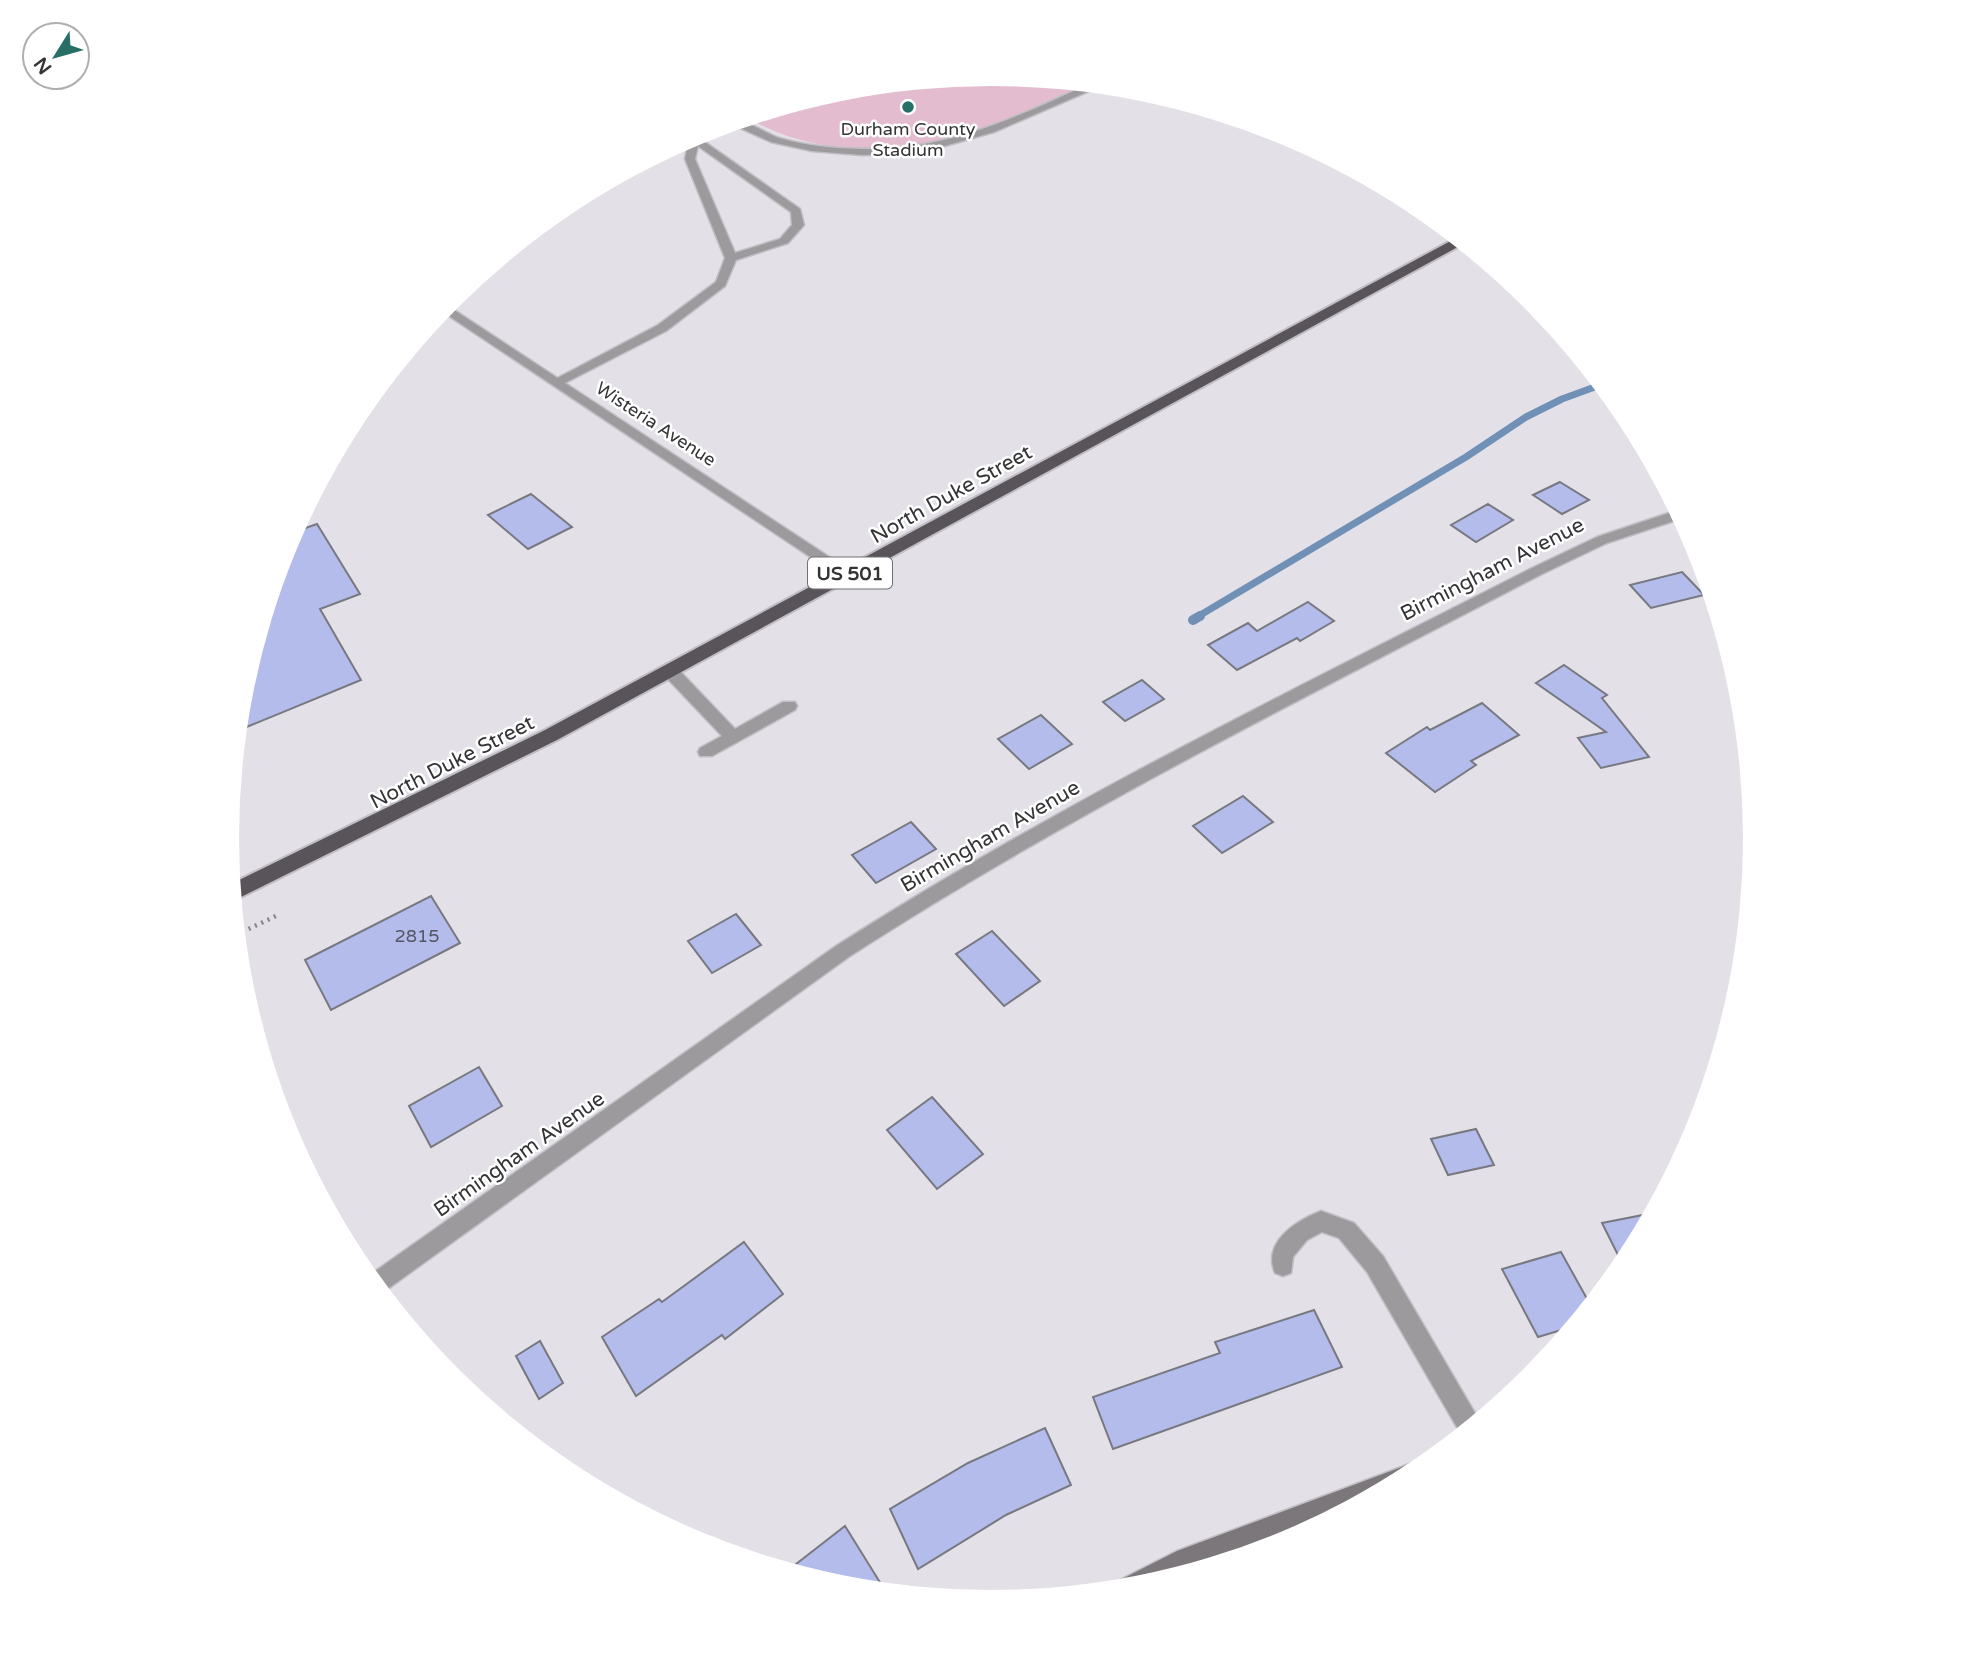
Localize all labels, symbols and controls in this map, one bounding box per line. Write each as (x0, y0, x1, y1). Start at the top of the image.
north arrow (21, 21, 91, 91)
text: N (30, 53, 57, 78)
marker: Durham County Stadium (900, 99, 916, 115)
place label: Durham County Stadium (841, 118, 976, 161)
street label: Wisteria Avenue (592, 377, 720, 471)
street label: North Duke Street (866, 440, 1036, 549)
street label: Birmingham Avenue (1396, 512, 1588, 627)
road number: US 501 (808, 558, 892, 588)
street label: North Duke Street (366, 710, 538, 815)
street label: Birmingham Avenue (896, 775, 1084, 898)
house number: 2815 (394, 925, 440, 947)
street label: Birmingham Avenue (429, 1086, 610, 1223)

